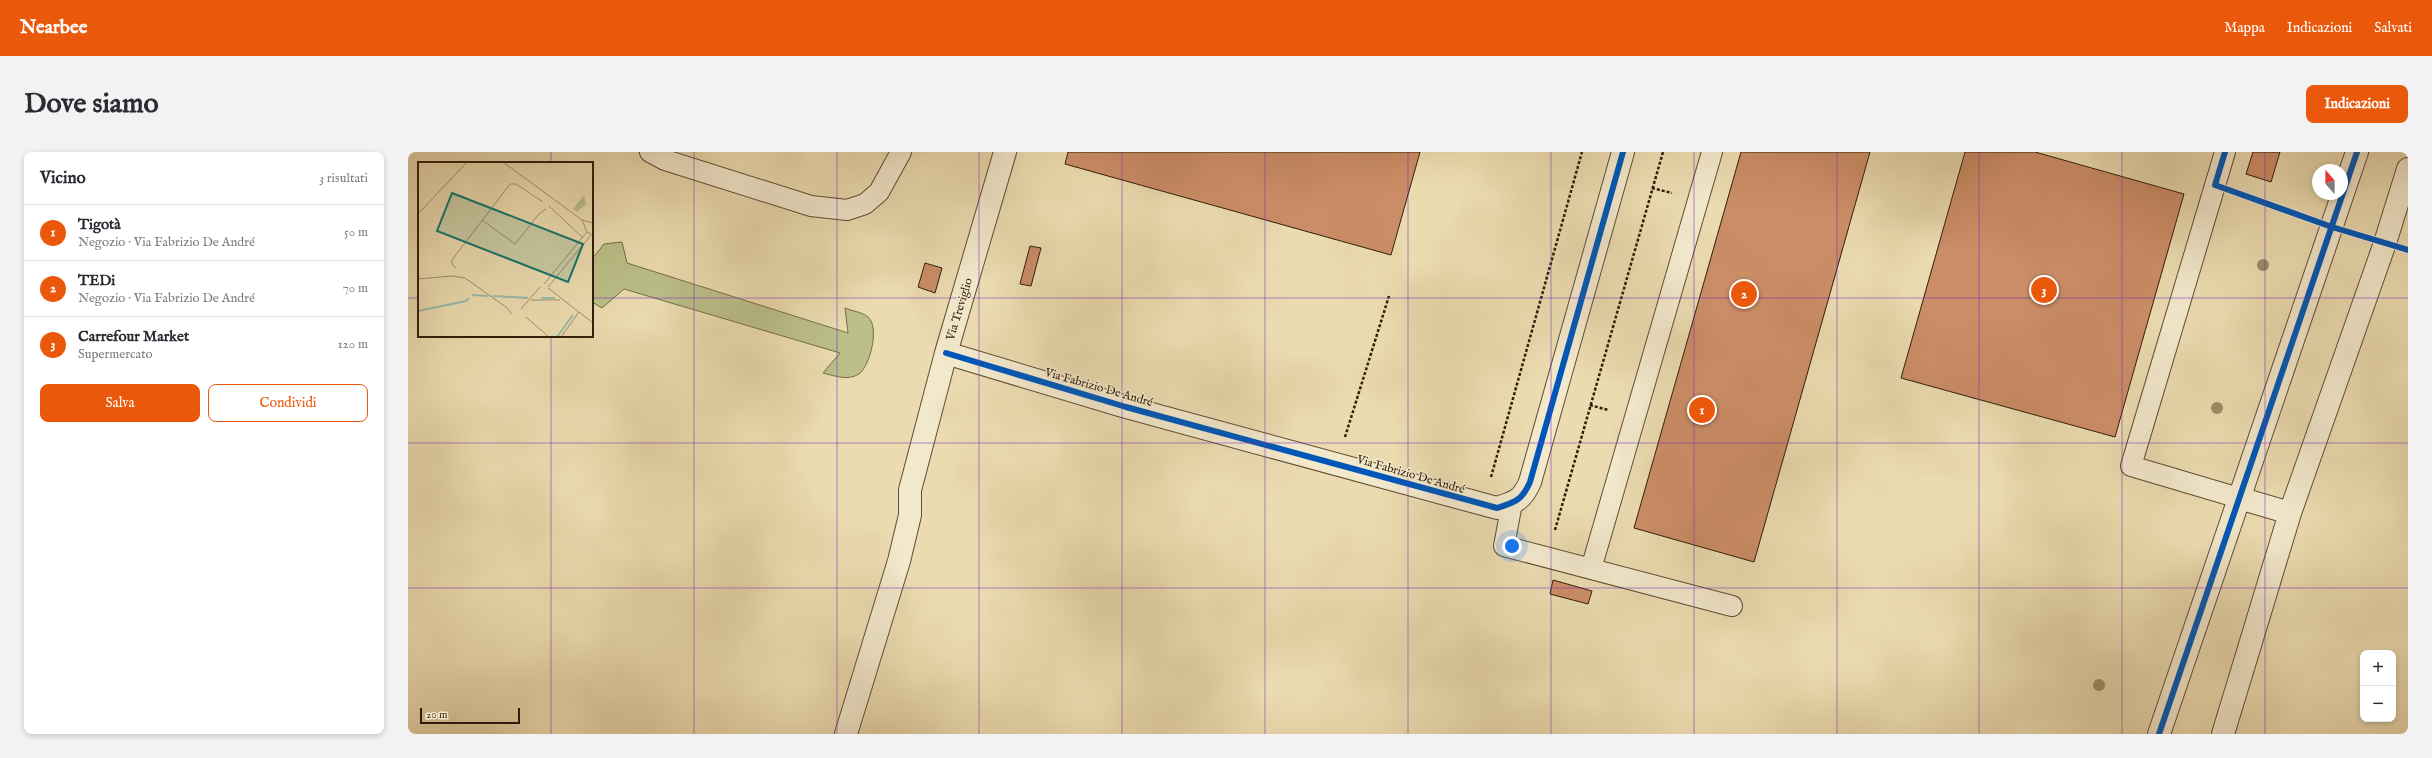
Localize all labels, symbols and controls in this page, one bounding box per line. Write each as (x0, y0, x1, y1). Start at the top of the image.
text: Nearbee (20, 16, 87, 40)
text: Mappa (2224, 19, 2265, 37)
text: Indicazioni (2287, 19, 2352, 37)
text: Salvati (2374, 19, 2412, 37)
button: Indicazioni (2306, 85, 2408, 123)
text: Dove siamo (24, 87, 159, 122)
inset map (418, 162, 593, 337)
north arrow (2312, 164, 2348, 200)
text: Vicino (40, 168, 86, 189)
text: 3 risultati (319, 170, 368, 187)
text: Tigotà (78, 215, 121, 234)
text: 1 (51, 224, 55, 241)
text: 50 m (344, 224, 368, 241)
text: Negozio · Via Fabrizio De André (78, 234, 255, 251)
text: TEDi (78, 271, 115, 290)
pin: 3 (2031, 275, 2057, 305)
street label: Via Treviglio (943, 276, 976, 343)
pin: 2 (1731, 279, 1757, 309)
text: 2 (50, 280, 56, 297)
text: 70 m (343, 280, 368, 297)
text: Negozio · Via Fabrizio De André (78, 290, 255, 307)
text: Carrefour Market (78, 327, 189, 346)
text: 3 (51, 336, 55, 353)
text: 120 m (338, 336, 368, 353)
text: Supermercato (78, 346, 153, 363)
street label: Via Fabrizio De André (1042, 365, 1155, 410)
button: Salva (40, 384, 200, 422)
button: Condividi (208, 384, 368, 422)
pin: 1 (1689, 395, 1715, 425)
street label: Via Fabrizio De André (1354, 452, 1467, 497)
your location (1502, 536, 1522, 556)
map controls (2360, 650, 2396, 722)
button: + (2360, 650, 2396, 686)
button: − (2360, 686, 2396, 722)
scale bar (420, 706, 520, 725)
text: 20 m (426, 708, 447, 722)

